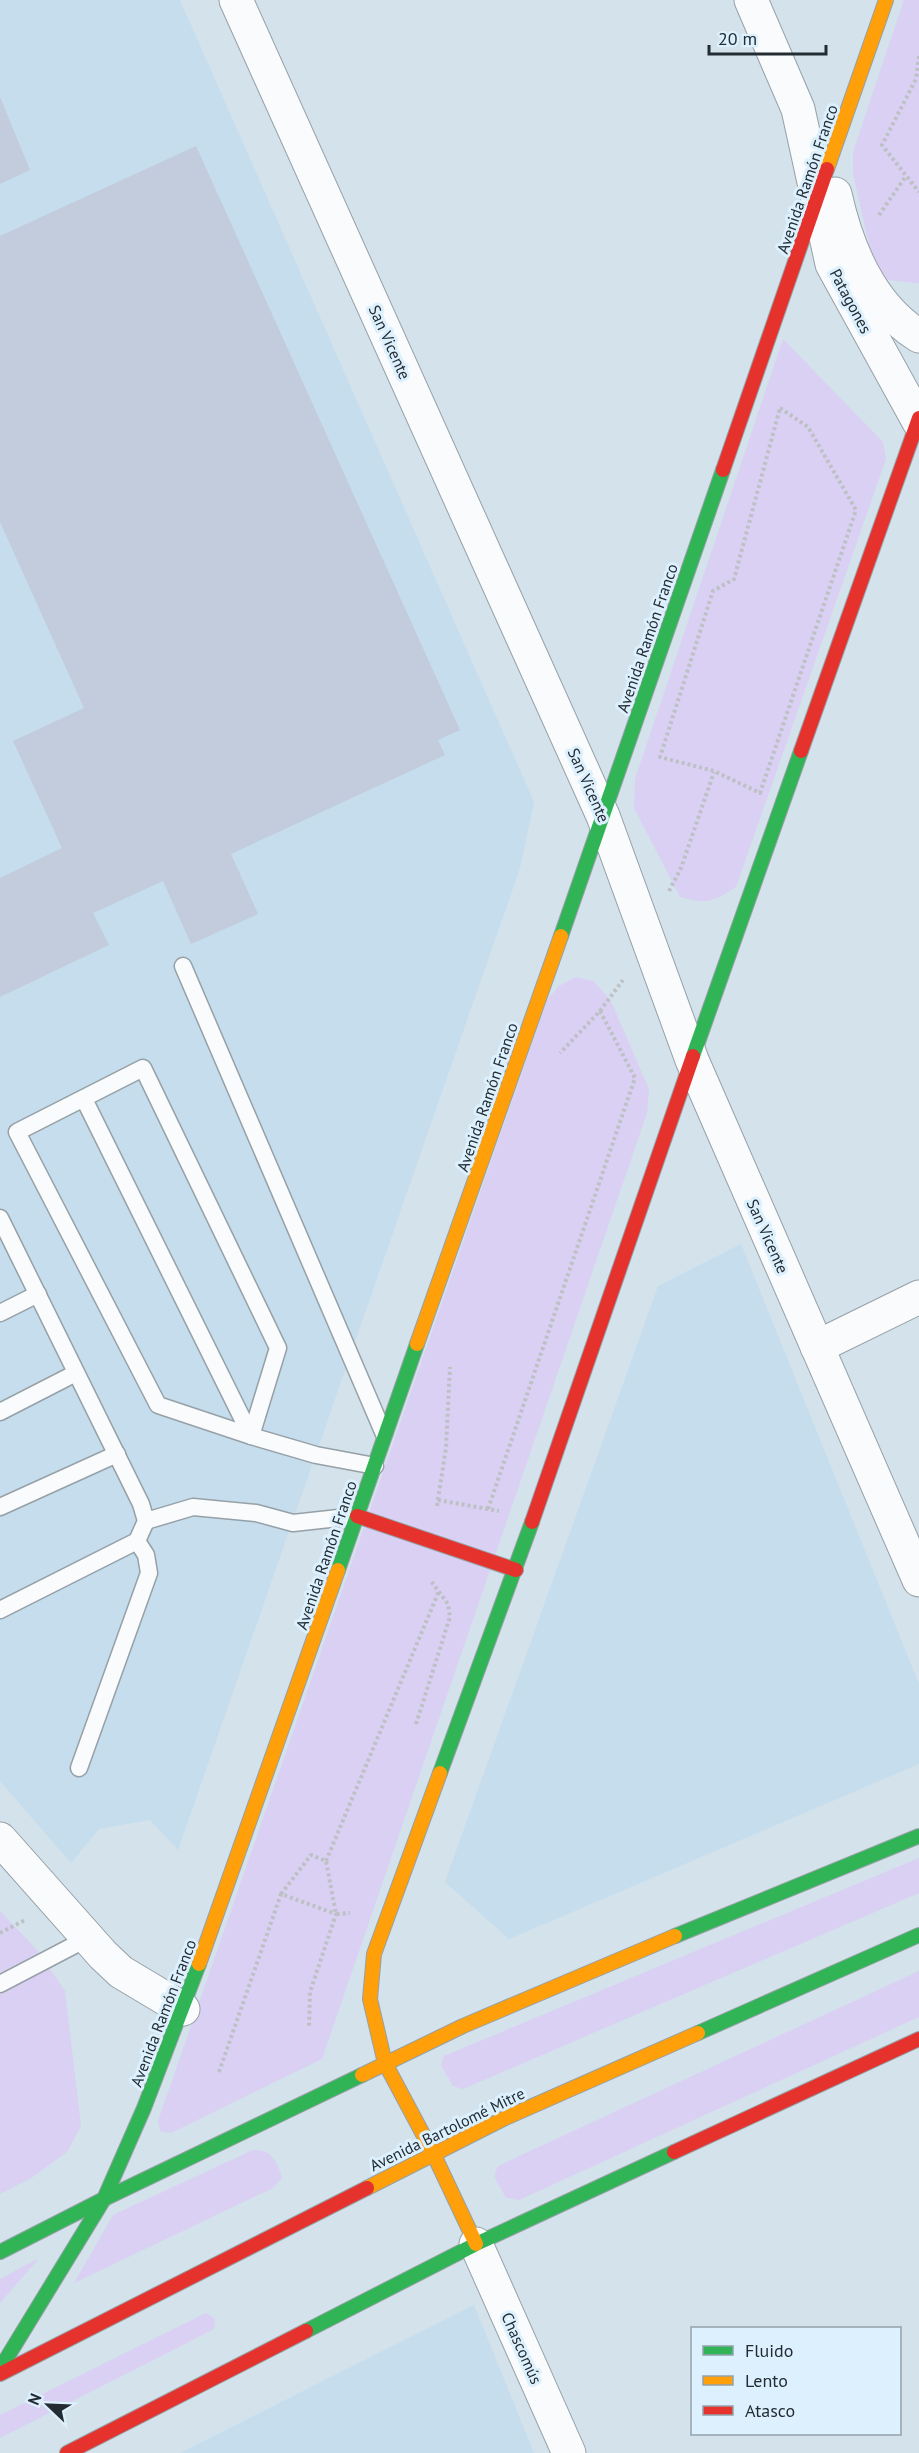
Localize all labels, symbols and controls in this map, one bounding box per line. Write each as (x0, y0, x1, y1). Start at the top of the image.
scale bar (709, 18, 826, 56)
text: 20 m (718, 27, 757, 50)
street label: Avenida Ramón Franco (772, 102, 842, 256)
street label: Patagones (826, 265, 876, 337)
street label: San Vicente (365, 302, 415, 382)
street label: Avenida Ramón Franco (612, 561, 682, 715)
street label: San Vicente (564, 745, 614, 825)
street label: Avenida Ramón Franco (452, 1020, 522, 1174)
street label: San Vicente (743, 1196, 793, 1276)
street label: Avenida Ramón Franco (291, 1478, 361, 1632)
street label: Avenida Ramón Franco (126, 1937, 200, 2089)
street label: Avenida Bartolomé Mitre (366, 2083, 528, 2175)
street label: Chascomús (497, 2309, 547, 2387)
legend (691, 2327, 901, 2435)
text: Fluido (745, 2339, 793, 2362)
text: Lento (745, 2369, 788, 2392)
north arrow (18, 2375, 78, 2435)
text: N (23, 2390, 45, 2408)
text: Atasco (745, 2399, 795, 2422)

